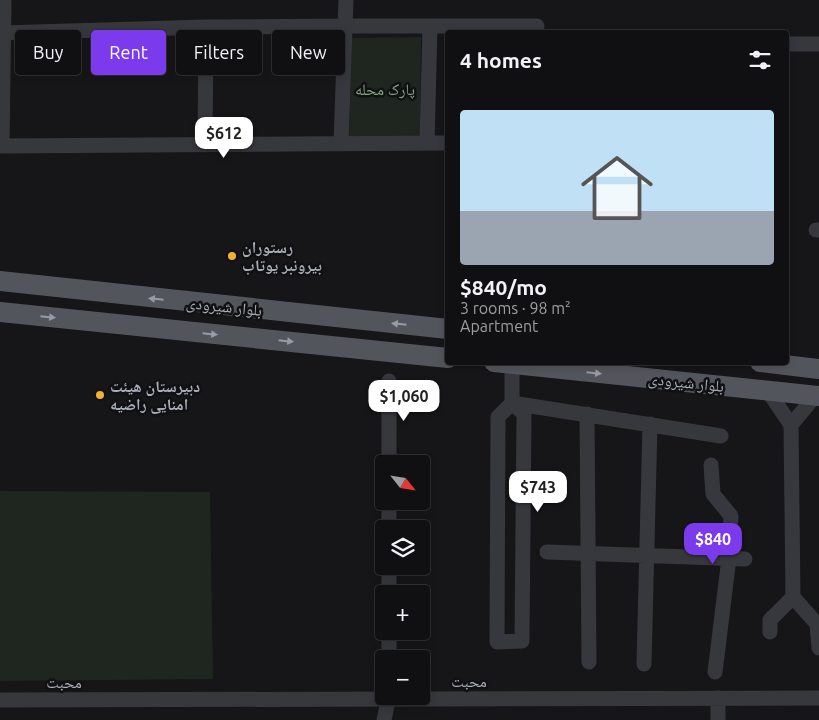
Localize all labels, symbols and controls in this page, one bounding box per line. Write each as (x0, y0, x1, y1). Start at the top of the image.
chip: Buy (15, 30, 81, 75)
chip: Rent (91, 30, 166, 75)
chip: Filters (176, 30, 262, 75)
chip: New (272, 30, 345, 75)
icon: filters (746, 46, 774, 74)
text: 4 homes (460, 48, 542, 72)
park label: پارک محله (355, 80, 415, 99)
pin: $612 (194, 116, 254, 159)
text: $612 (206, 124, 242, 142)
icon: home (572, 143, 662, 233)
place label: رستوران بیرونبر یوتاب (242, 238, 322, 275)
marker: رستوران بیرونبر یوتاب (226, 250, 238, 262)
text: $840/mo (460, 275, 547, 299)
street label: بلوار شیرودی (185, 293, 263, 321)
one-way arrow (148, 295, 164, 303)
text: 3 rooms · 98 m² (460, 299, 571, 317)
one-way arrow (41, 313, 57, 321)
text: Apartment (460, 317, 538, 335)
one-way arrow (391, 320, 407, 328)
one-way arrow (202, 330, 218, 338)
one-way arrow (278, 337, 294, 345)
one-way arrow (587, 369, 603, 377)
street label: بلوار شیرودی (647, 369, 725, 397)
place label: دبیرستان هیئت امنایی راضیه (110, 377, 200, 414)
pin: $1,060 (363, 380, 445, 422)
text: $1,060 (379, 387, 429, 405)
marker: دبیرستان هیئت امنایی راضیه (94, 389, 106, 401)
north arrow (375, 455, 430, 510)
map controls (375, 455, 430, 705)
pin: $743 (508, 470, 568, 513)
text: $743 (520, 478, 556, 496)
button: layers (375, 520, 430, 575)
pin: $840 (683, 522, 743, 565)
text: $840 (695, 530, 731, 548)
button: + (375, 585, 430, 640)
button: − (375, 650, 430, 705)
street label: محبت (451, 672, 487, 690)
street label: محبت (46, 673, 82, 691)

